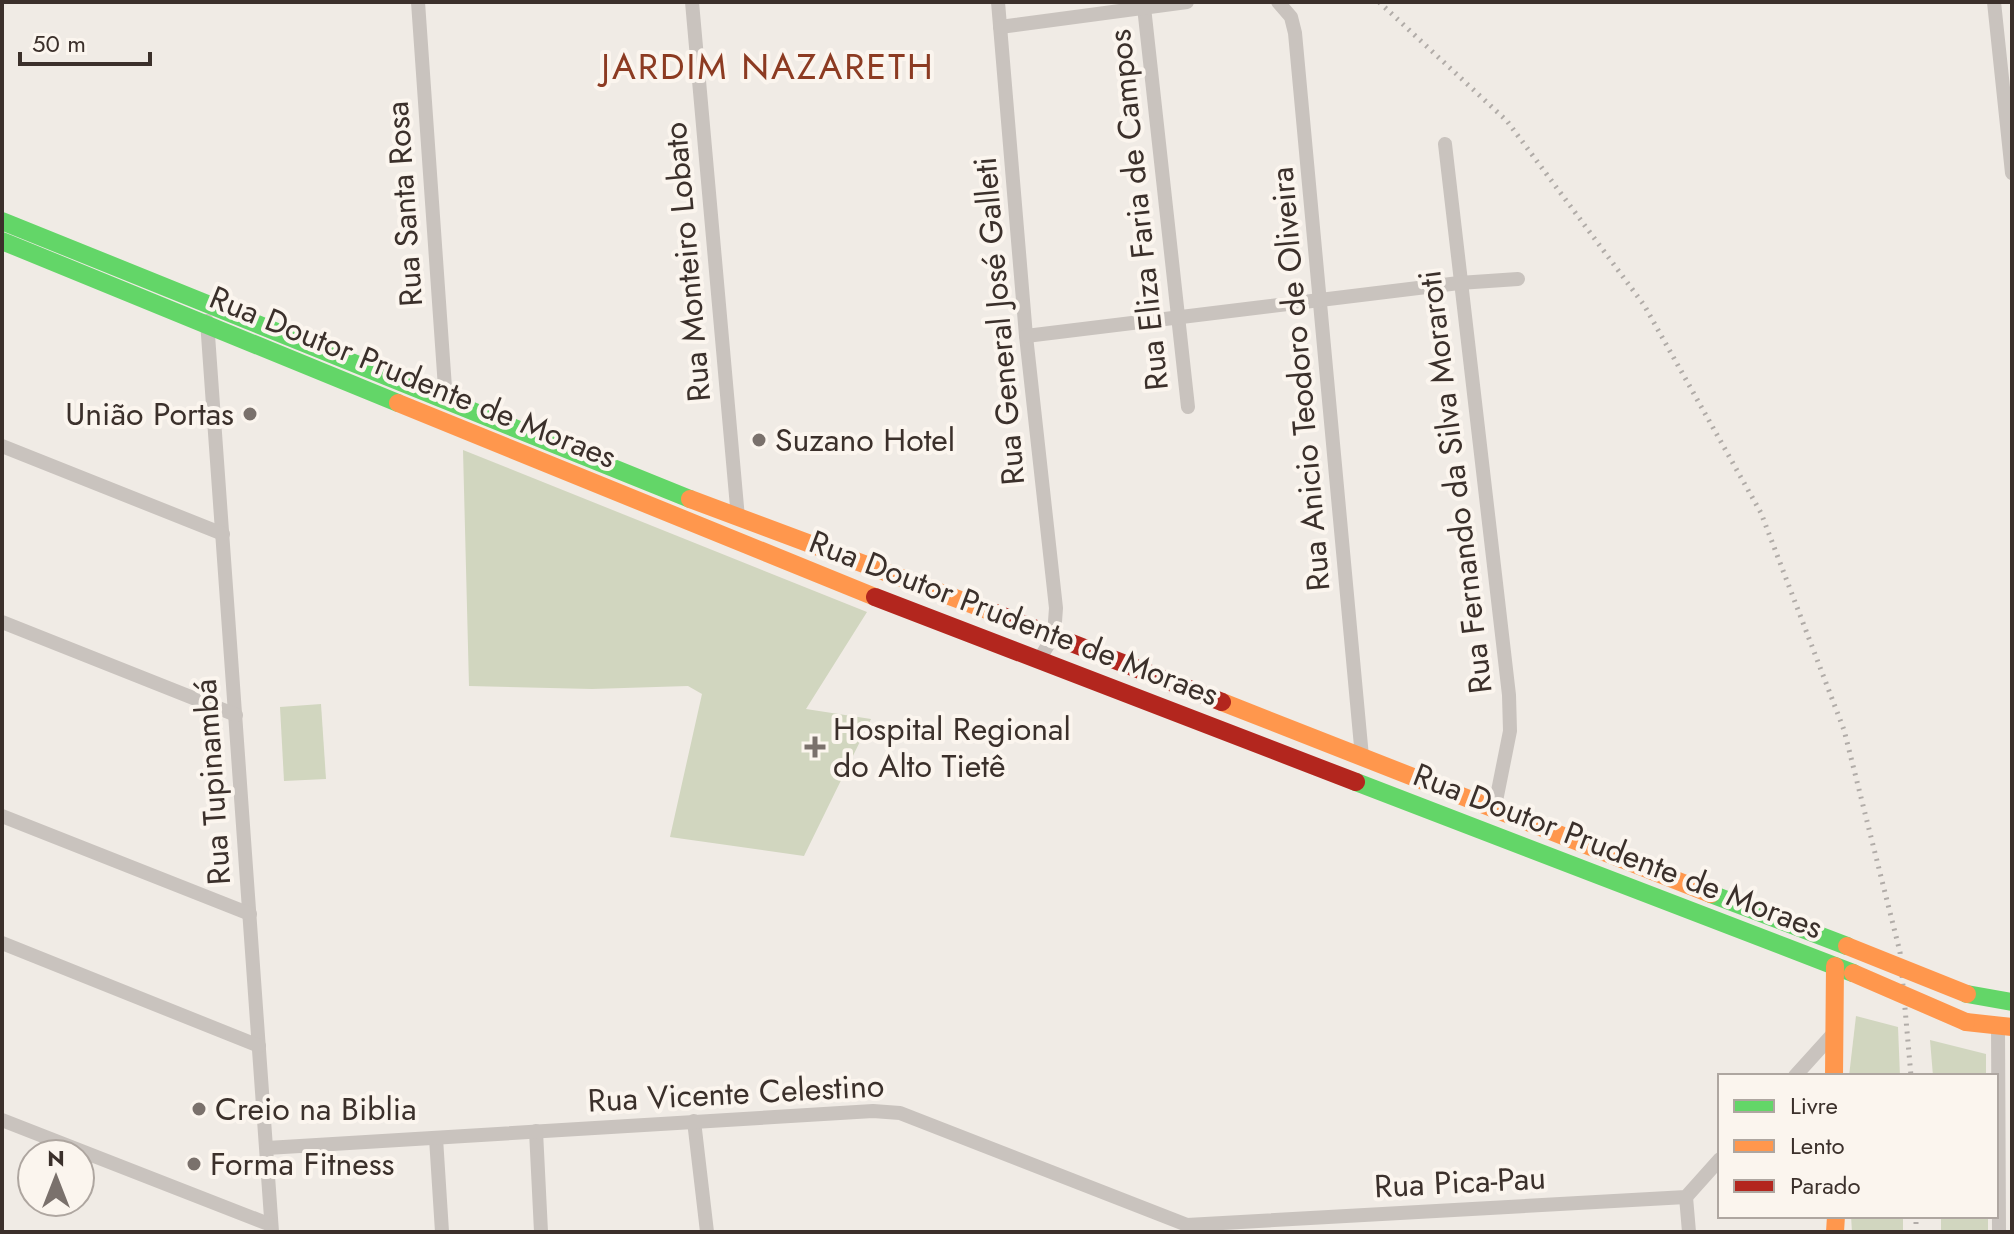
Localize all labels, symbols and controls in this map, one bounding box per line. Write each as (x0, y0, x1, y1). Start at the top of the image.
scale bar (20, 16, 150, 66)
text: 50 m (32, 26, 86, 61)
street label: Rua Eliza Faria de Campos (1096, 27, 1180, 393)
district label: JARDIM NAZARETH (597, 40, 935, 92)
street label: Rua Santa Rosa (374, 100, 434, 308)
street label: Rua Monteiro Lobato (652, 120, 722, 404)
street label: Rua General José Galleti (962, 155, 1036, 487)
street label: Rua Anicio Teodoro de Oliveira (1259, 165, 1341, 593)
street label: Rua Fernando da Silva Moraroti (1406, 268, 1504, 696)
street label: Rua Doutor Prudente de Moraes (203, 274, 623, 480)
place label: União Portas (65, 391, 234, 437)
marker: União Portas (241, 405, 259, 423)
place label: Suzano Hotel (775, 417, 955, 463)
marker: Suzano Hotel (750, 431, 768, 449)
street label: Rua Doutor Prudente de Moraes (803, 519, 1225, 717)
street label: Rua Tupinambá (182, 677, 242, 887)
place label: Hospital Regional do Alto Tietê (833, 706, 1071, 789)
marker: Hospital Regional do Alto Tietê (804, 736, 826, 758)
street label: Rua Doutor Prudente de Moraes (1407, 752, 1829, 950)
street label: Rua Vicente Celestino (587, 1062, 885, 1124)
legend (1718, 1074, 1998, 1218)
place label: Creio na Biblia (215, 1086, 417, 1132)
text: Livre (1790, 1088, 1838, 1123)
marker: Creio na Biblia (190, 1100, 208, 1118)
text: Lento (1790, 1128, 1845, 1163)
north arrow (16, 1138, 96, 1218)
place label: Forma Fitness (210, 1141, 395, 1187)
text: N (47, 1142, 65, 1174)
marker: Forma Fitness (185, 1155, 203, 1173)
street label: Rua Pica-Pau (1373, 1155, 1547, 1209)
text: Parado (1790, 1168, 1861, 1203)

